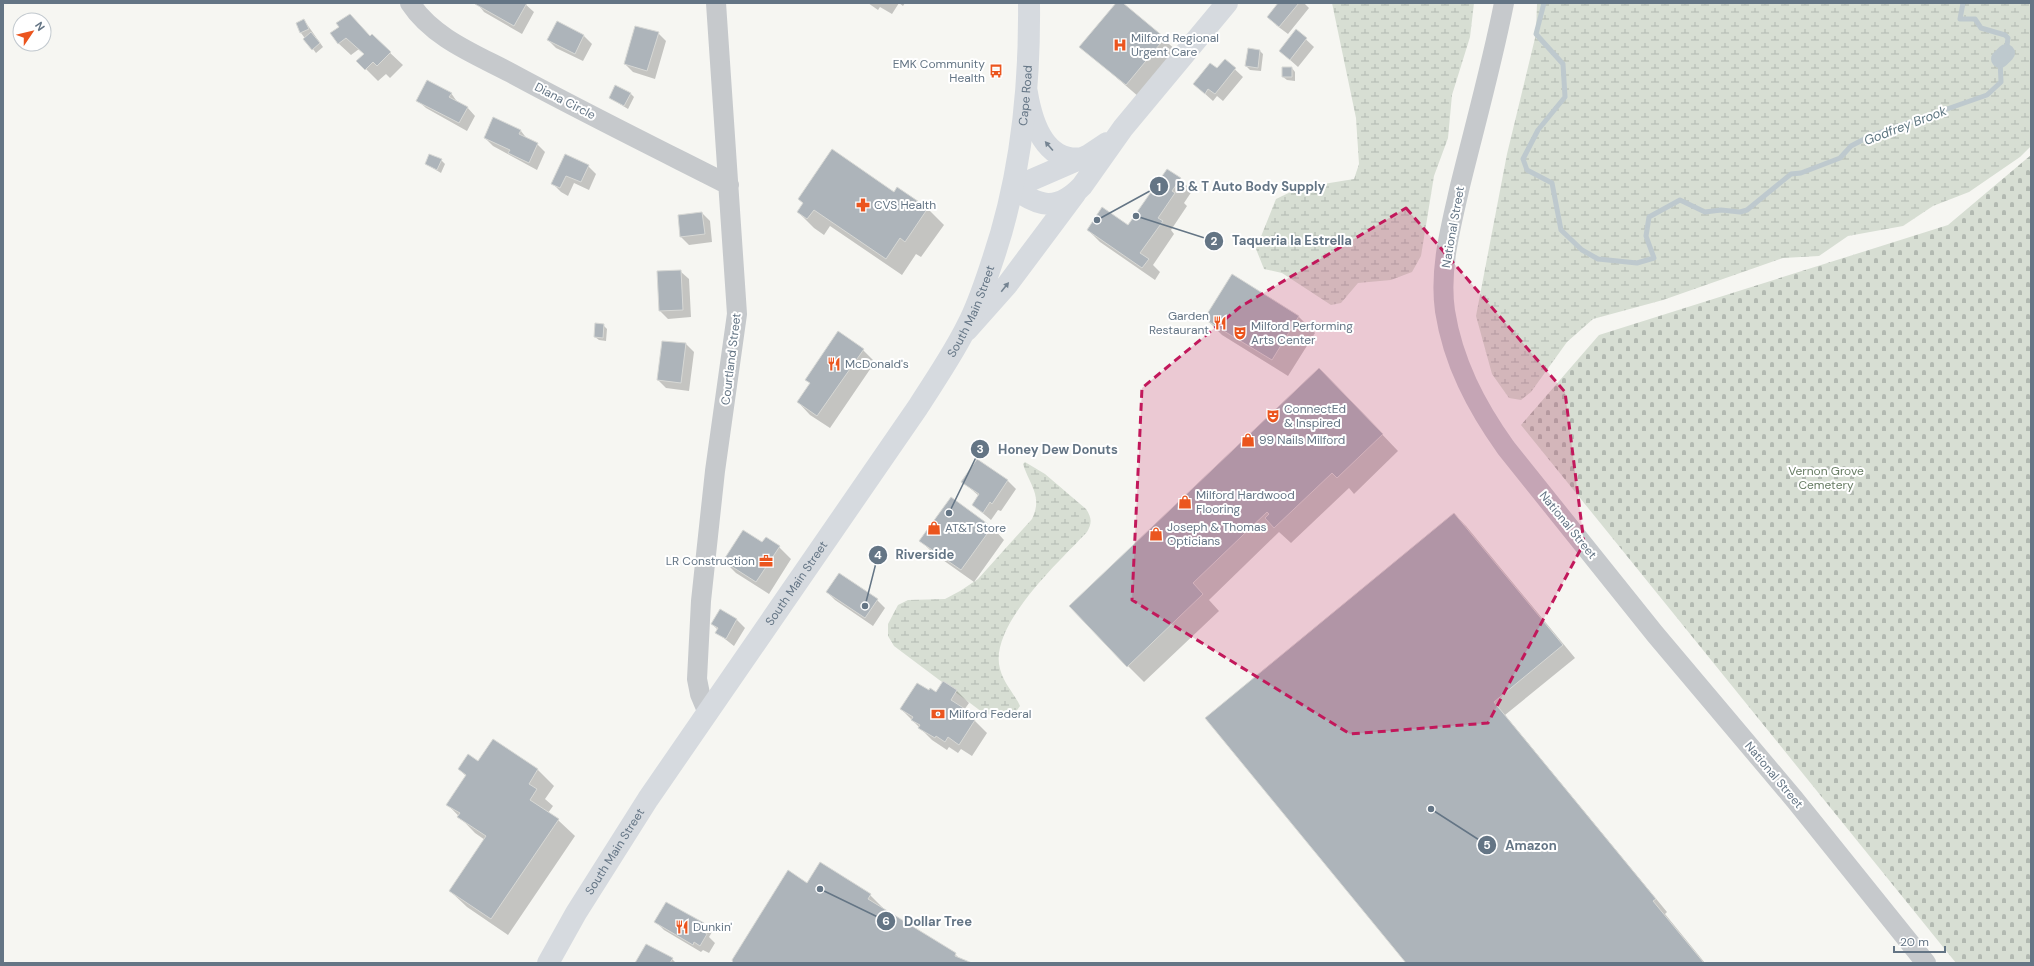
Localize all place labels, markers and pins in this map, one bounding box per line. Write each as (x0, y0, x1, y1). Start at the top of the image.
place label: Milford Regional Urgent Care (1131, 30, 1219, 60)
hospital icon: Milford Regional Urgent Care (1112, 37, 1128, 53)
place label: EMK Community Health (893, 56, 985, 86)
bus stop icon: EMK Community Health (988, 63, 1004, 79)
callout: B & T Auto Body Supply (1149, 174, 1334, 199)
pharmacy icon: CVS Health (855, 197, 871, 213)
place label: CVS Health (874, 197, 936, 213)
callout: Taqueria la Estrella (1204, 228, 1360, 253)
place label: Garden Restaurant (1149, 308, 1209, 338)
restaurant icon: Garden Restaurant (1212, 315, 1228, 331)
place label: Milford Performing Arts Center (1251, 318, 1353, 348)
theatre icon: Milford Performing Arts Center (1232, 325, 1248, 341)
restaurant icon: McDonald's (826, 356, 842, 372)
place label: McDonald's (845, 356, 909, 372)
place label: ConnectEd & Inspired (1284, 401, 1346, 431)
theatre icon: ConnectEd & Inspired (1265, 408, 1281, 424)
shop icon: 99 Nails Milford (1240, 432, 1256, 448)
place label: 99 Nails Milford (1259, 432, 1345, 448)
callout: Honey Dew Donuts (970, 437, 1126, 462)
place label: Milford Hardwood Flooring (1196, 487, 1295, 517)
shop icon: Milford Hardwood Flooring (1177, 494, 1193, 510)
place label: Joseph & Thomas Opticians (1167, 519, 1267, 549)
shop icon: AT&T Store (926, 520, 942, 536)
place label: AT&T Store (945, 520, 1006, 536)
shop icon: Joseph & Thomas Opticians (1148, 526, 1164, 542)
callout: Riverside (868, 542, 962, 567)
place label: LR Construction (666, 553, 755, 569)
office icon: LR Construction (758, 553, 774, 569)
bank icon: Milford Federal (930, 706, 946, 722)
place label: Milford Federal (949, 706, 1032, 722)
callout: Amazon (1477, 833, 1564, 858)
callout: Dollar Tree (876, 909, 980, 934)
restaurant icon: Dunkin' (674, 919, 690, 935)
place label: Dunkin' (693, 919, 732, 935)

